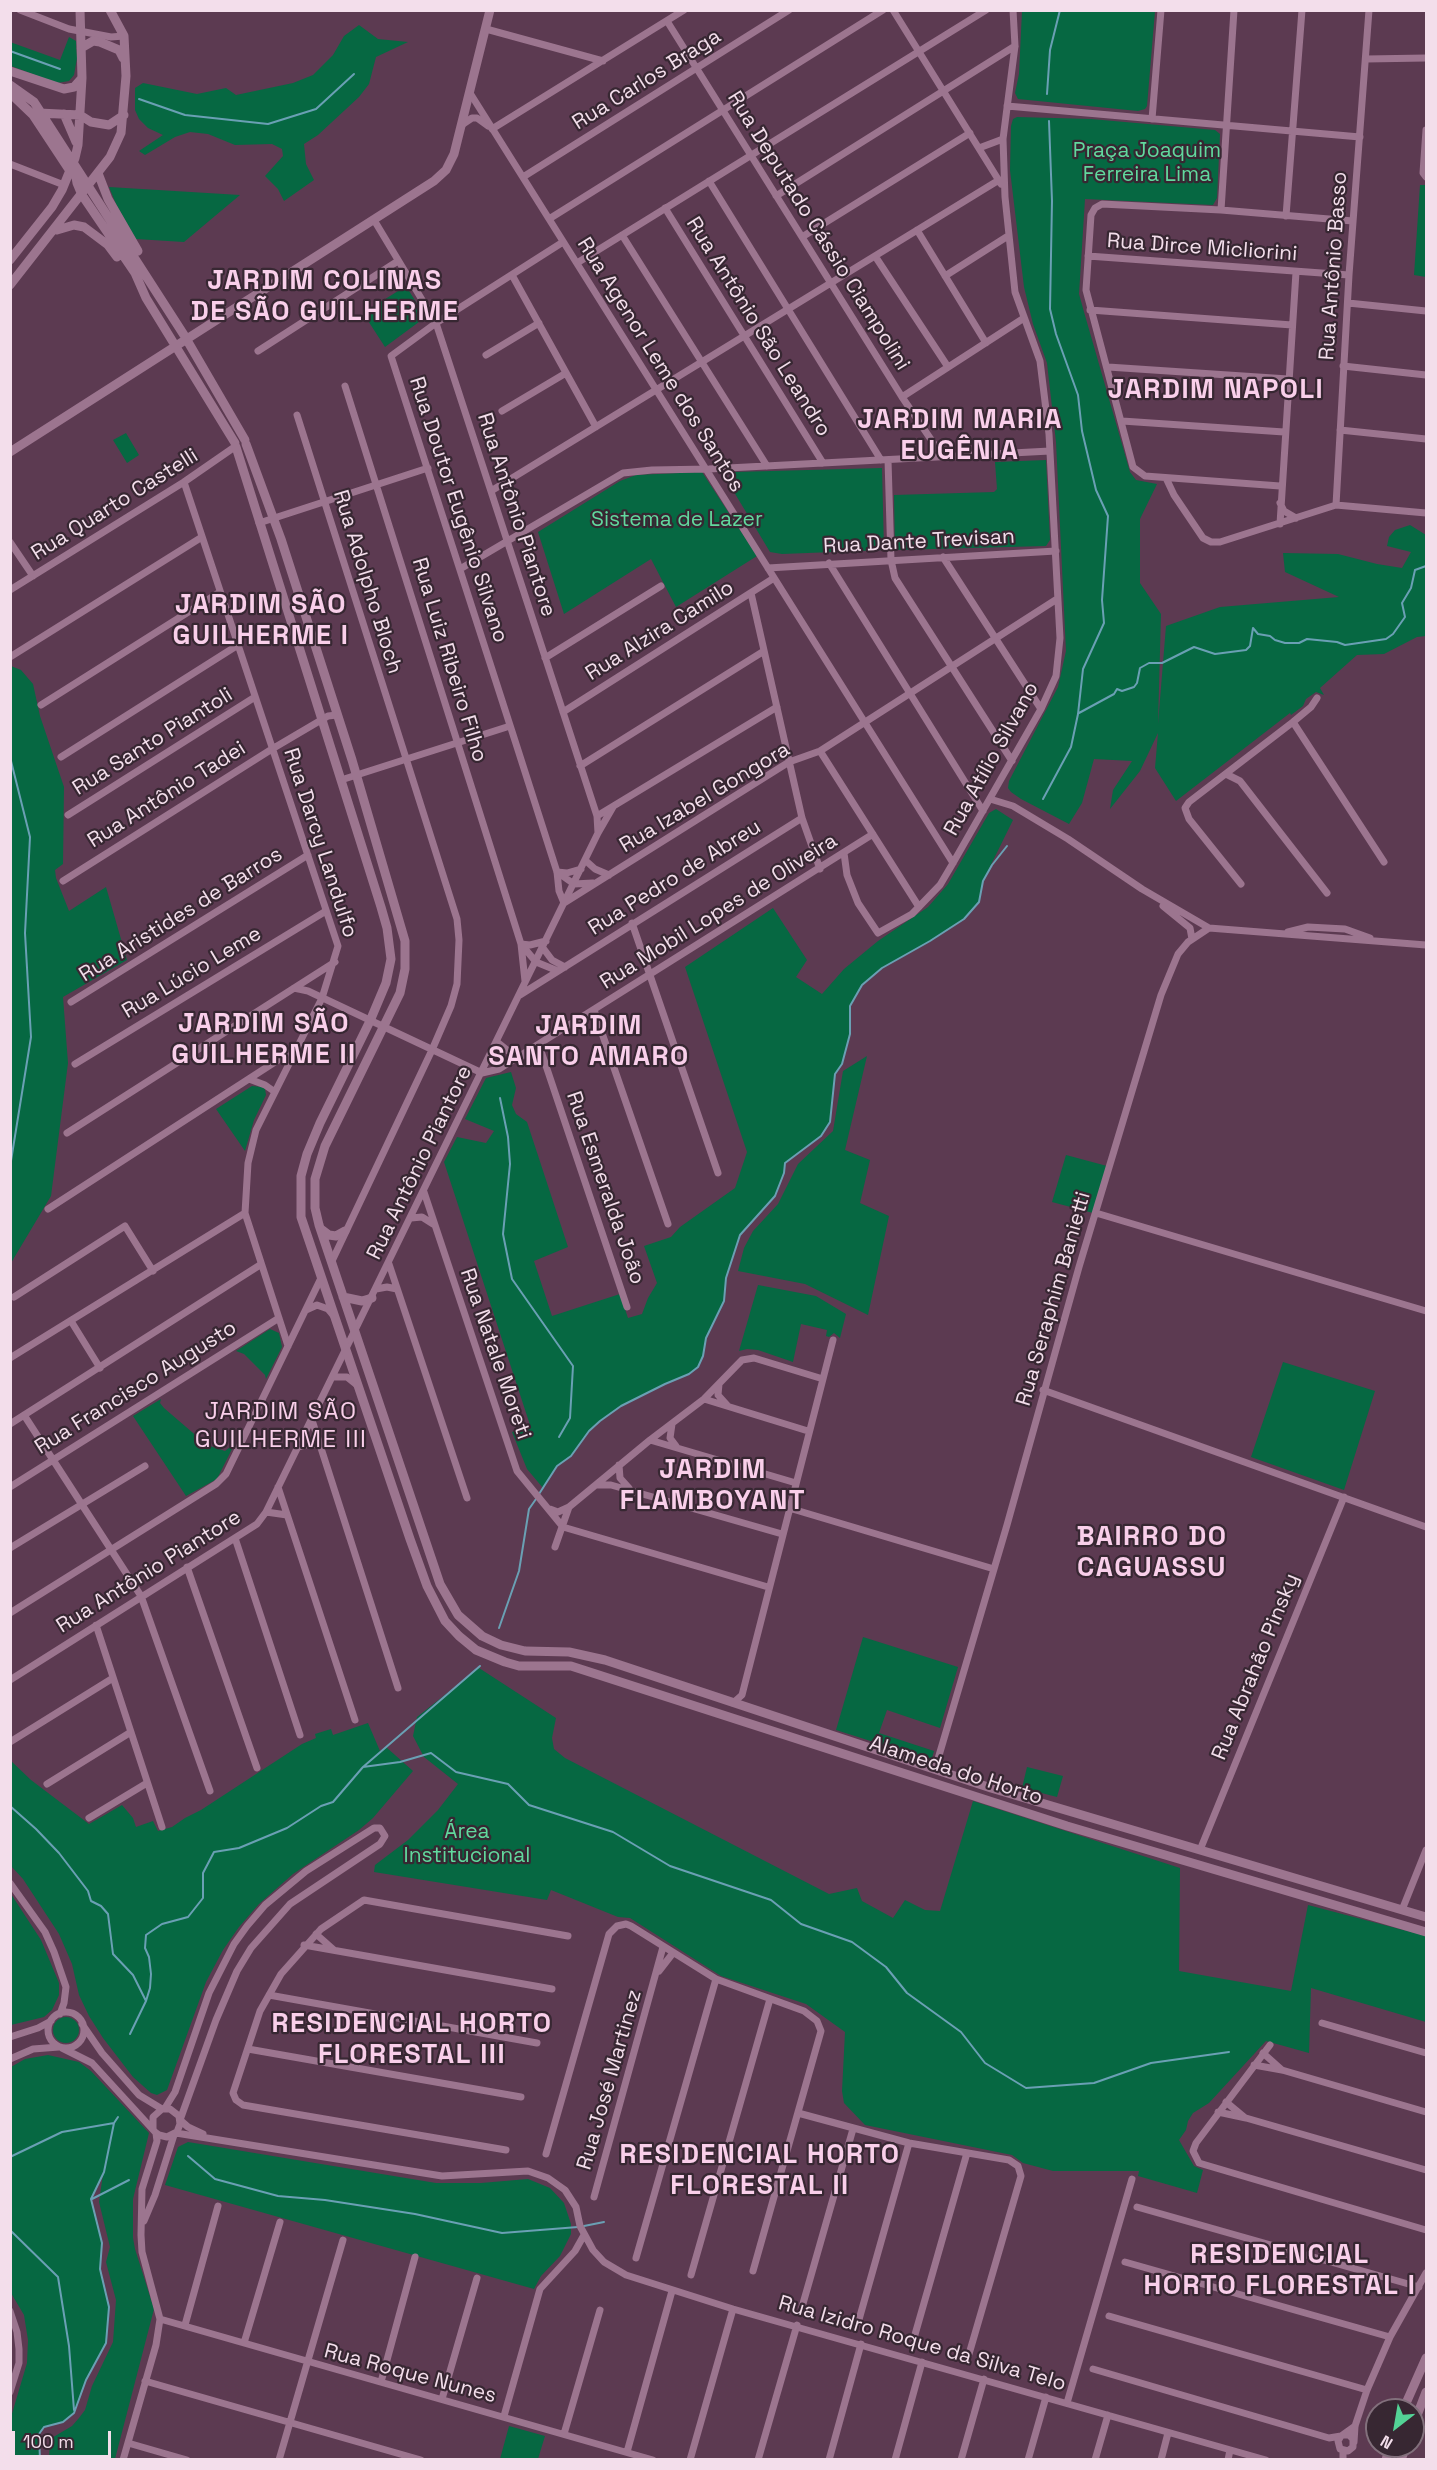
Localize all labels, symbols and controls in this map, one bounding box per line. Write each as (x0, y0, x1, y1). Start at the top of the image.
street label: Rua Carlos Braga (568, 24, 726, 136)
street label: Rua Deputado Cássio Ciampolini (721, 87, 915, 375)
park label: Praça Joaquim Ferreira Lima (1073, 138, 1221, 188)
street label: Rua Antônio Basso (1315, 171, 1353, 361)
street label: Rua Antônio São Leandro (680, 213, 836, 441)
street label: Rua Dirce Micliorini (1106, 229, 1298, 267)
street label: Rua Agenor Leme dos Santos (571, 233, 749, 497)
district label: JARDIM COLINAS DE SÃO GUILHERME (191, 266, 459, 329)
street label: Rua Doutor Eugênio Silvano (403, 374, 513, 646)
district label: JARDIM NAPOLI (1108, 375, 1324, 407)
district label: JARDIM MARIA EUGÊNIA (857, 405, 1063, 468)
street label: Rua Antônio Piantore (471, 410, 561, 620)
street label: Rua Quarto Castelli (27, 444, 203, 566)
street label: Rua Adolpho Bloch (327, 487, 407, 677)
park label: Sistema de Lazer (591, 507, 763, 533)
street label: Rua Dante Trevisan (822, 524, 1016, 560)
street label: Rua Luiz Ribeiro Filho (406, 555, 492, 765)
street label: Rua Alzira Camilo (581, 575, 739, 687)
district label: JARDIM SÃO GUILHERME I (173, 590, 349, 653)
street label: Rua Atílio Silvano (939, 678, 1045, 840)
street label: Rua Santo Piantoli (68, 683, 238, 801)
street label: Rua Antônio Tadei (83, 736, 251, 854)
street label: Rua Izabel Gongora (615, 737, 795, 859)
street label: Rua Darcy Landulfo (277, 745, 363, 941)
street label: Rua Pedro de Abreu (584, 815, 766, 941)
street label: Rua Mobil Lopes de Oliveira (596, 829, 842, 995)
street label: Rua Aristides de Barros (75, 842, 287, 988)
street label: Rua Lúcio Leme (118, 921, 266, 1025)
district label: JARDIM SÃO GUILHERME II (171, 1009, 357, 1072)
district label: JARDIM SANTO AMARO (488, 1011, 690, 1074)
street label: Rua Antônio Piantore (362, 1062, 478, 1264)
street label: Rua Esmeralda João (560, 1088, 650, 1288)
street label: Rua Seraphim Banietti (1011, 1189, 1097, 1409)
street label: Rua Natale Moreti (454, 1265, 536, 1443)
street label: Rua Francisco Augusto (31, 1316, 241, 1460)
district label: JARDIM SÃO GUILHERME III (195, 1398, 367, 1454)
district label: JARDIM FLAMBOYANT (620, 1455, 806, 1518)
street label: Rua Antônio Piantore (52, 1505, 246, 1639)
district label: BAIRRO DO CAGUASSU (1077, 1522, 1227, 1585)
street label: Rua Abrahão Pinsky (1207, 1570, 1305, 1764)
street label: Alameda do Horto (866, 1731, 1046, 1811)
park label: Área Institucional (404, 1819, 530, 1869)
street label: Rua José Martinez (572, 1987, 648, 2173)
district label: RESIDENCIAL HORTO FLORESTAL III (271, 2009, 553, 2072)
district label: RESIDENCIAL HORTO FLORESTAL II (619, 2140, 901, 2203)
district label: RESIDENCIAL HORTO FLORESTAL I (1144, 2240, 1416, 2303)
street label: Rua Izidro Roque da Silva Telo (775, 2291, 1069, 2397)
street label: Rua Roque Nunes (321, 2339, 499, 2409)
north arrow (1365, 2398, 1425, 2458)
scale bar (15, 2419, 114, 2457)
text: 100 m (23, 2430, 74, 2453)
text: N (1377, 2430, 1397, 2454)

